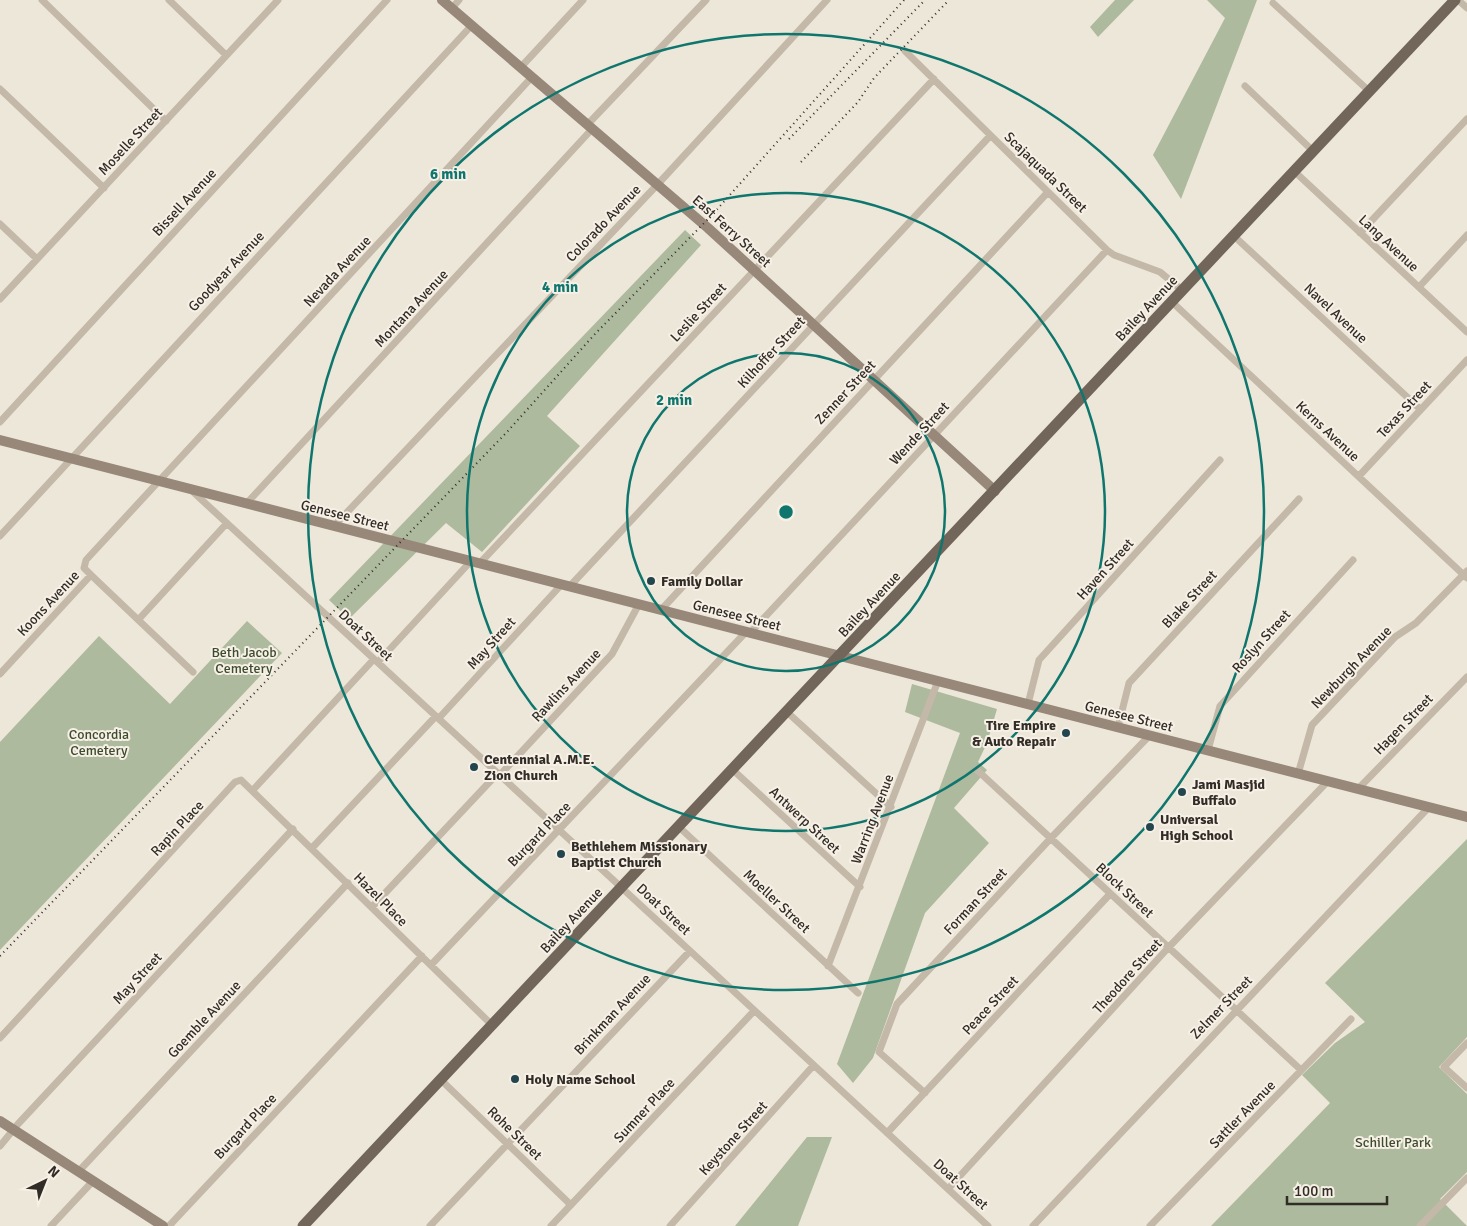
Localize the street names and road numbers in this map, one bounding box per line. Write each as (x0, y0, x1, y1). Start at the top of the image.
street label: Moselle Street (95, 104, 166, 179)
street label: Scajaquada Street (1001, 129, 1091, 216)
street label: Bissell Avenue (149, 165, 220, 240)
street label: Colorado Avenue (562, 181, 644, 265)
street label: East Ferry Street (689, 192, 774, 271)
street label: Lang Avenue (1355, 211, 1422, 276)
street label: Goodyear Avenue (185, 228, 268, 315)
street label: Nevada Avenue (300, 232, 375, 310)
street label: Montana Avenue (371, 266, 452, 351)
street label: Bailey Avenue (1112, 272, 1181, 345)
street label: Leslie Street (667, 279, 730, 345)
street label: Navel Avenue (1300, 280, 1371, 347)
street label: Kilhoffer Street (734, 313, 809, 392)
street label: Zenner Street (811, 357, 879, 428)
street label: Texas Street (1374, 377, 1435, 441)
street label: Wende Street (886, 398, 953, 468)
street label: Kerns Avenue (1292, 398, 1363, 465)
street label: Genesee Street (299, 496, 391, 535)
street label: Haven Street (1073, 535, 1137, 604)
street label: Koons Avenue (14, 567, 83, 640)
street label: Blake Street (1158, 567, 1221, 632)
street label: Bailey Avenue (835, 568, 904, 641)
street label: Genesee Street (691, 596, 783, 635)
street label: Doat Street (335, 606, 396, 665)
street label: Roslyn Street (1229, 606, 1294, 676)
street label: May Street (464, 614, 519, 673)
street label: Newburgh Avenue (1308, 622, 1395, 712)
street label: Rawlins Avenue (528, 645, 605, 725)
street label: Hagen Street (1370, 690, 1437, 758)
street label: Genesee Street (1083, 697, 1175, 736)
street label: Warring Avenue (848, 772, 897, 866)
street label: Antwerp Street (766, 783, 844, 857)
street label: Rapin Place (147, 797, 207, 860)
street label: Burgard Place (504, 798, 575, 870)
street label: Block Street (1092, 859, 1157, 922)
street label: Forman Street (940, 864, 1011, 938)
street label: Moeller Street (740, 866, 814, 937)
street label: Hazel Place (350, 869, 411, 930)
street label: Doat Street (633, 880, 694, 939)
street label: Bailey Avenue (537, 884, 606, 957)
street label: Theodore Street (1089, 935, 1166, 1017)
street label: May Street (109, 949, 166, 1008)
street label: Brinkman Avenue (570, 970, 654, 1058)
street label: Peace Street (959, 972, 1022, 1038)
street label: Zelmer Street (1187, 972, 1256, 1043)
street label: Goemble Avenue (164, 977, 245, 1062)
street label: Sumner Place (610, 1075, 679, 1146)
street label: Sattler Avenue (1206, 1077, 1279, 1152)
street label: Burgard Place (211, 1090, 280, 1163)
street label: Keystone Street (696, 1098, 771, 1179)
street label: Rohe Street (484, 1103, 546, 1164)
street label: Doat Street (930, 1155, 992, 1213)

